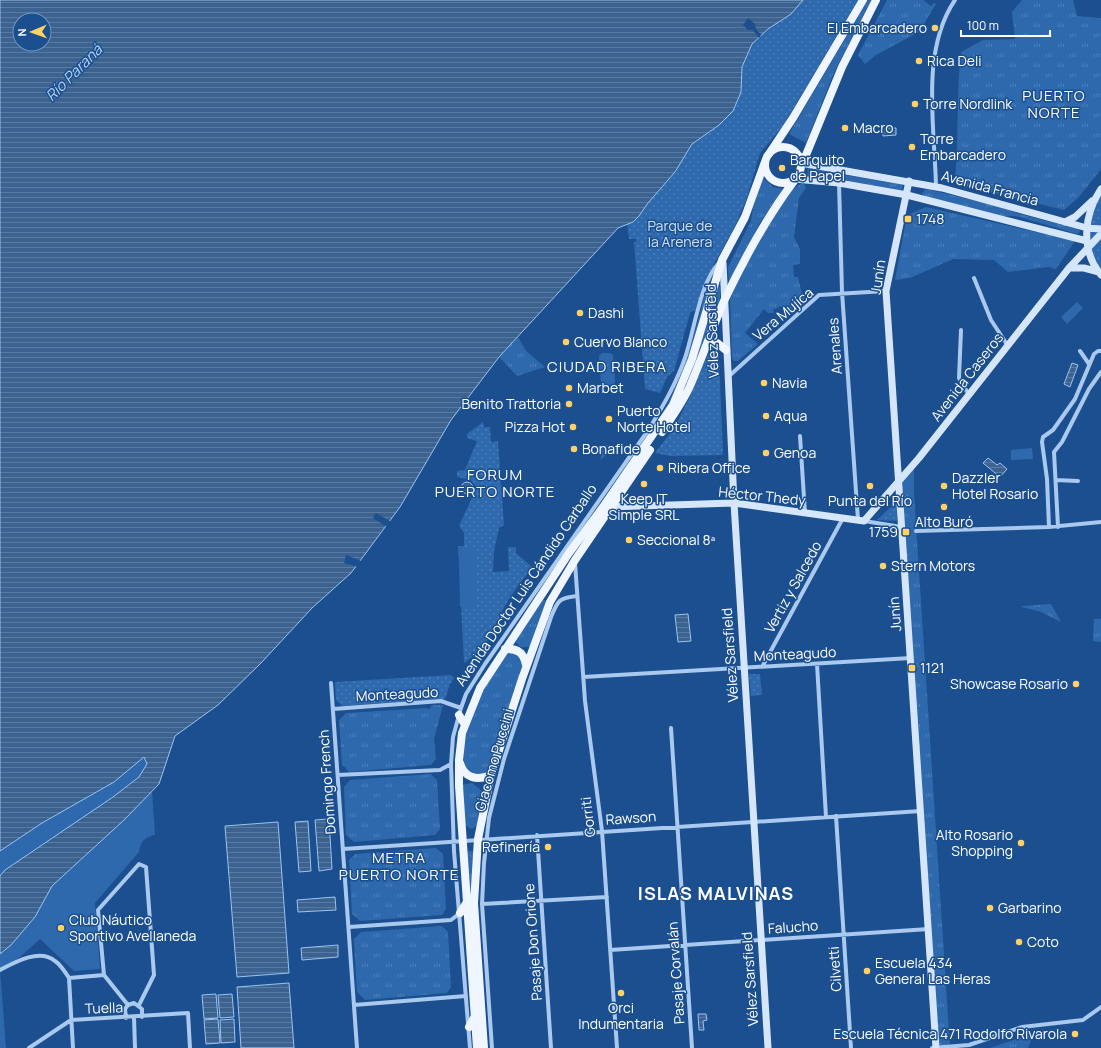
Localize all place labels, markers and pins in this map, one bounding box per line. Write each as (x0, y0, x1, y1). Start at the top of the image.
place label: El Embarcadero (827, 18, 927, 37)
marker: El Embarcadero (930, 23, 940, 33)
place label: Rica Deli (927, 51, 982, 70)
marker: Rica Deli (914, 56, 924, 66)
place label: Torre Nordlink (923, 94, 1013, 113)
marker: Torre Nordlink (910, 99, 920, 109)
place label: Macro (853, 118, 893, 137)
marker: Macro (840, 123, 850, 133)
place label: Torre Embarcadero (920, 129, 1006, 164)
marker: Torre Embarcadero (907, 142, 917, 152)
place label: Barquito de Papel (790, 150, 845, 185)
marker: Barquito de Papel (777, 163, 787, 173)
place label: 1748 (916, 209, 944, 228)
marker: 1748 (903, 214, 913, 224)
place label: Dashi (588, 303, 624, 322)
marker: Dashi (575, 308, 585, 318)
place label: Cuervo Blanco (574, 332, 667, 351)
marker: Cuervo Blanco (561, 337, 571, 347)
place label: Navia (772, 373, 807, 392)
place label: Marbet (577, 378, 624, 397)
marker: Navia (759, 378, 769, 388)
marker: Marbet (564, 383, 574, 393)
place label: Benito Trattoria (462, 394, 561, 413)
marker: Benito Trattoria (564, 399, 574, 409)
place label: Puerto Norte Hotel (617, 401, 691, 436)
place label: Aqua (774, 406, 807, 425)
marker: Aqua (761, 411, 771, 421)
marker: Puerto Norte Hotel (604, 414, 614, 424)
place label: Pizza Hot (505, 417, 565, 436)
marker: Pizza Hot (568, 422, 578, 432)
place label: Bonafide (582, 439, 640, 458)
place label: Genoa (774, 443, 816, 462)
marker: Bonafide (569, 444, 579, 454)
marker: Genoa (761, 448, 771, 458)
place label: Ribera Office (668, 458, 751, 477)
marker: Ribera Office (655, 463, 665, 473)
place label: Dazzler Hotel Rosario (952, 468, 1038, 503)
marker: Keep IT Simple SRL (639, 479, 649, 489)
marker: Punta del Río (865, 481, 875, 491)
marker: Dazzler Hotel Rosario (939, 481, 949, 491)
place label: Keep IT Simple SRL (609, 489, 679, 524)
place label: Punta del Río (828, 491, 912, 510)
marker: Alto Buró (939, 502, 949, 512)
place label: Alto Buró (915, 512, 973, 531)
place label: 1759 (869, 522, 898, 541)
marker: 1759 (901, 527, 911, 537)
place label: Seccional 8ª (637, 530, 715, 549)
marker: Seccional 8ª (624, 535, 634, 545)
place label: Stern Motors (891, 556, 975, 575)
marker: Stern Motors (878, 561, 888, 571)
place label: 1121 (920, 658, 944, 677)
marker: 1121 (907, 663, 917, 673)
place label: Showcase Rosario (950, 674, 1068, 693)
marker: Showcase Rosario (1071, 679, 1081, 689)
place label: Alto Rosario Shopping (936, 825, 1013, 860)
place label: Refinería (482, 837, 540, 856)
marker: Alto Rosario Shopping (1016, 838, 1026, 848)
marker: Refinería (543, 842, 553, 852)
place label: Garbarino (998, 898, 1062, 917)
marker: Garbarino (985, 903, 995, 913)
place label: Club Náutico Sportivo Avellaneda (69, 910, 196, 945)
marker: Club Náutico Sportivo Avellaneda (56, 923, 66, 933)
place label: Coto (1027, 932, 1059, 951)
marker: Coto (1014, 937, 1024, 947)
place label: Escuela 434 General Las Heras (875, 953, 991, 988)
marker: Escuela 434 General Las Heras (862, 966, 872, 976)
marker: Orci Indumentaria (616, 988, 626, 998)
place label: Orci Indumentaria (578, 998, 664, 1033)
place label: Escuela Técnica 471 Rodolfo Rivarola (833, 1024, 1067, 1043)
marker: Escuela Técnica 471 Rodolfo Rivarola (1070, 1029, 1080, 1039)

